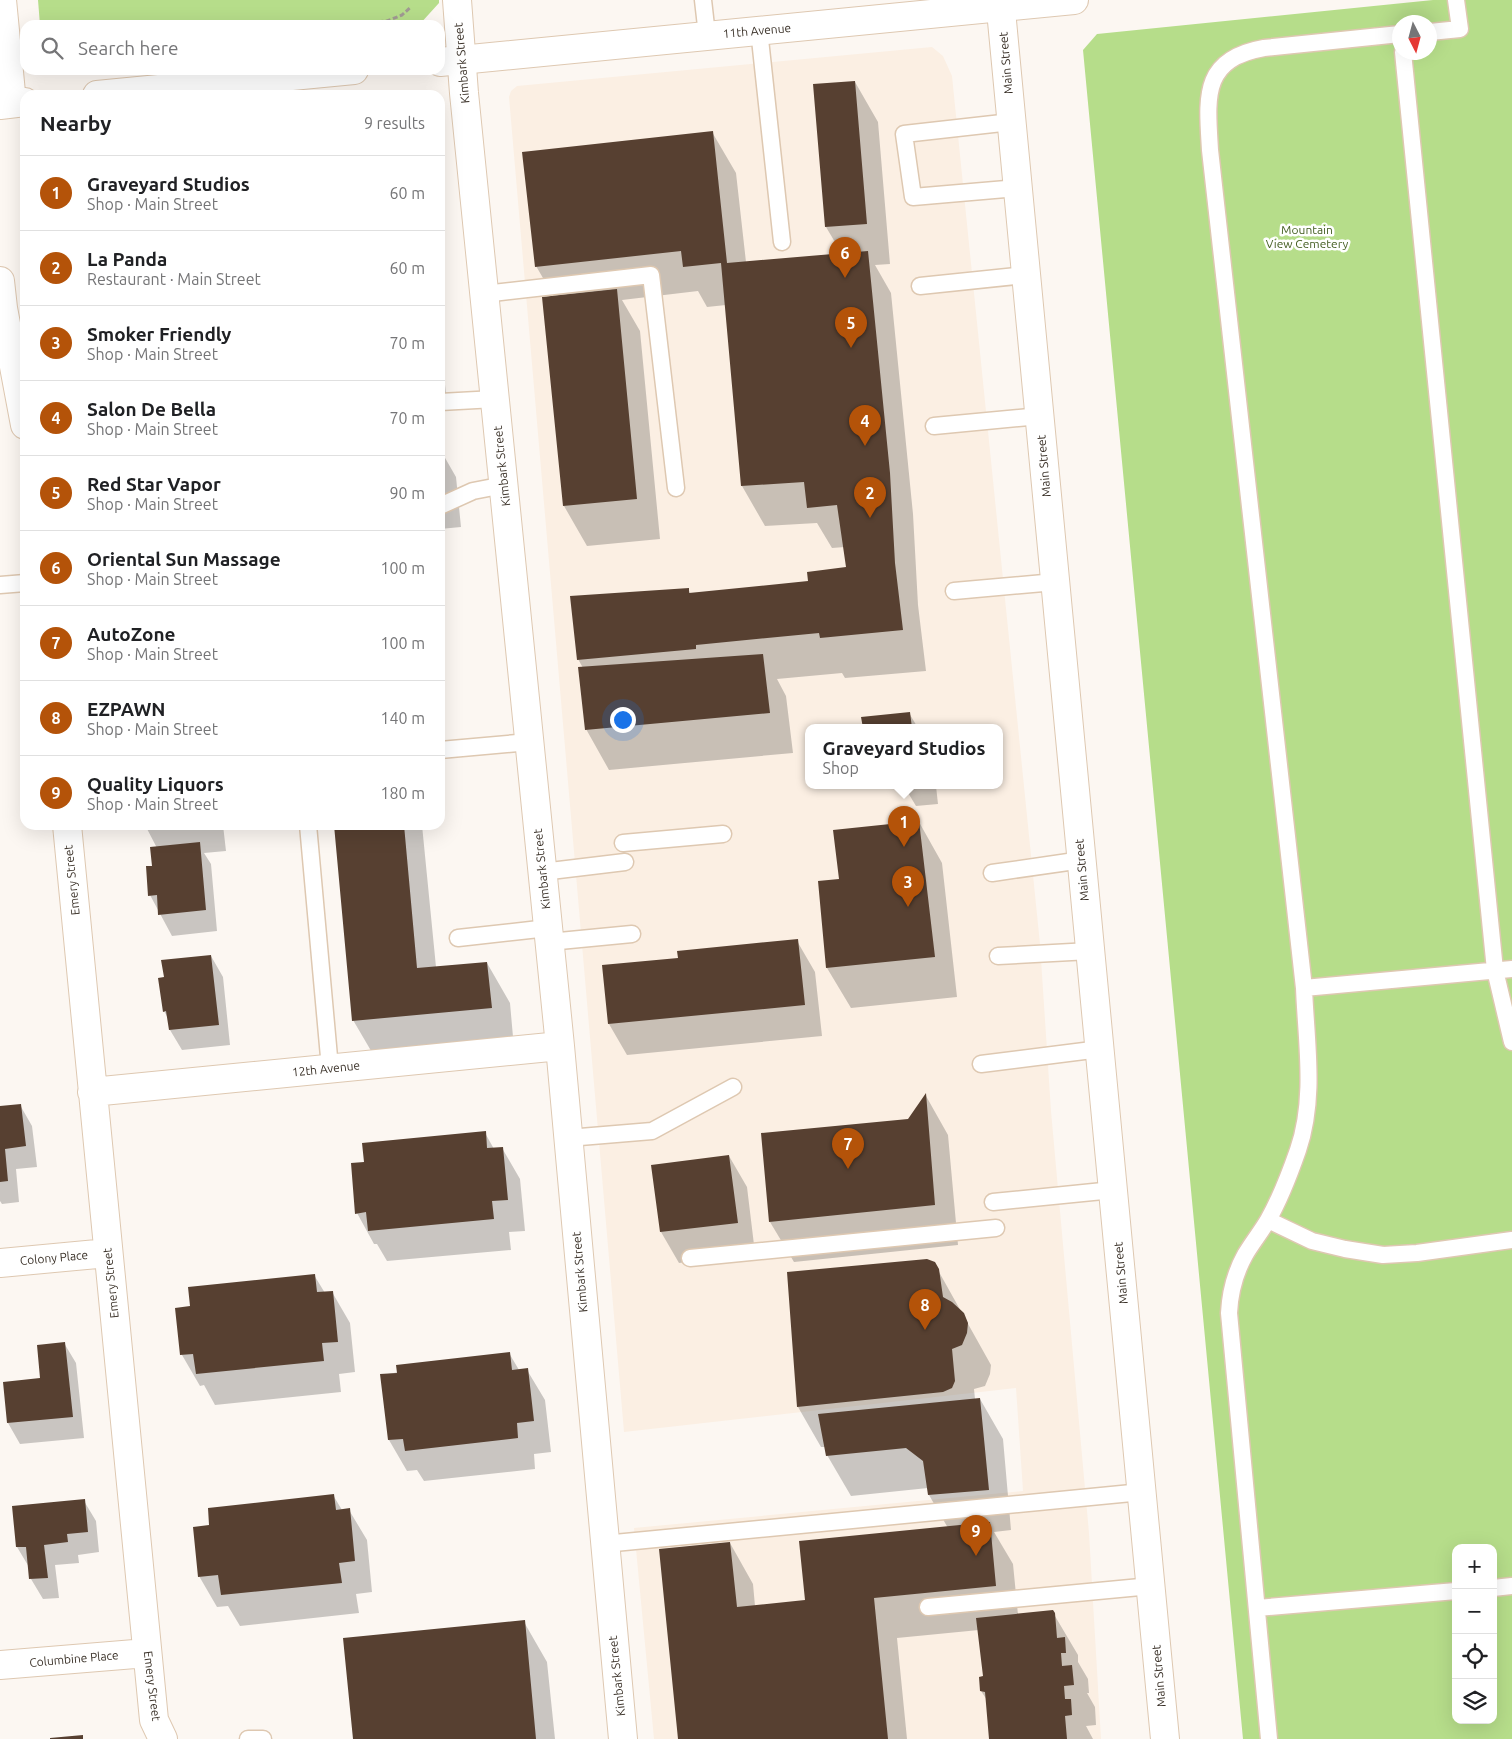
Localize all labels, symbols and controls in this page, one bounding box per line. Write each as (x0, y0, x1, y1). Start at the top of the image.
north arrow (1392, 15, 1437, 60)
search box (20, 20, 445, 75)
street label: 11th Avenue (722, 21, 792, 40)
street label: Kimbark Street (451, 22, 472, 104)
street label: Main Street (996, 31, 1015, 95)
icon: search (38, 34, 66, 62)
text: Search here (78, 37, 178, 59)
text: Nearby (40, 111, 111, 135)
text: 9 results (364, 114, 425, 132)
text: Graveyard Studios (87, 173, 250, 195)
text: 1 (51, 184, 61, 202)
text: 60 m (389, 184, 425, 202)
text: Shop · Main Street (87, 195, 218, 213)
park label: Mountain View Cemetery (1266, 223, 1348, 250)
pin: 6 (829, 237, 861, 278)
text: La Panda (87, 248, 167, 270)
text: 2 (51, 259, 61, 277)
text: 60 m (389, 259, 425, 277)
text: Restaurant · Main Street (87, 270, 261, 288)
pin: 5 (835, 307, 867, 348)
text: Smoker Friendly (87, 323, 231, 345)
text: 3 (51, 334, 61, 352)
text: 70 m (389, 334, 425, 352)
text: Shop · Main Street (87, 345, 218, 363)
text: Salon De Bella (87, 398, 216, 420)
pin: 4 (849, 405, 881, 446)
text: 4 (51, 409, 61, 427)
text: 70 m (389, 409, 425, 427)
text: Shop · Main Street (87, 420, 218, 438)
street label: Kimbark Street (491, 425, 512, 507)
street label: Main Street (1034, 434, 1053, 498)
text: Red Star Vapor (87, 473, 221, 495)
pin: 2 (854, 477, 886, 518)
text: 5 (51, 484, 61, 502)
text: 90 m (389, 484, 425, 502)
text: Shop · Main Street (87, 495, 218, 513)
text: Oriental Sun Massage (87, 548, 281, 570)
text: 6 (51, 559, 61, 577)
text: 100 m (380, 559, 425, 577)
text: Shop · Main Street (87, 570, 218, 588)
text: AutoZone (87, 623, 176, 645)
text: 7 (51, 634, 61, 652)
text: 100 m (380, 634, 425, 652)
text: Shop · Main Street (87, 645, 218, 663)
text: EZPAWN (87, 698, 166, 720)
your location (610, 707, 636, 733)
text: 8 (51, 709, 61, 727)
text: 140 m (380, 709, 425, 727)
text: Shop · Main Street (87, 720, 218, 738)
popup (805, 724, 1003, 789)
text: Graveyard Studios (823, 737, 985, 759)
text: Shop (823, 759, 859, 777)
text: Quality Liquors (87, 773, 224, 795)
text: 9 (51, 784, 61, 802)
text: 180 m (380, 784, 425, 802)
text: Shop · Main Street (87, 795, 218, 813)
pin: 1 (888, 806, 920, 847)
street label: Kimbark Street (531, 828, 552, 910)
street label: Main Street (1072, 838, 1091, 902)
street label: Emery Street (61, 844, 82, 916)
pin: 3 (892, 866, 924, 907)
street label: 12th Avenue (291, 1058, 361, 1079)
pin: 7 (832, 1128, 864, 1169)
street label: Kimbark Street (569, 1231, 590, 1313)
street label: Main Street (1111, 1241, 1130, 1305)
street label: Emery Street (100, 1247, 121, 1319)
street label: Colony Place (19, 1248, 89, 1267)
pin: 8 (909, 1289, 941, 1330)
pin: 9 (960, 1515, 992, 1556)
map controls (1452, 1544, 1497, 1724)
button: + (1452, 1544, 1497, 1589)
button: − (1452, 1589, 1497, 1634)
button: locate (1452, 1634, 1497, 1679)
street label: Kimbark Street (606, 1635, 627, 1717)
street label: Main Street (1149, 1644, 1168, 1708)
street label: Columbine Place (29, 1648, 119, 1669)
street label: Emery Street (142, 1650, 163, 1722)
button: layers (1452, 1679, 1497, 1724)

